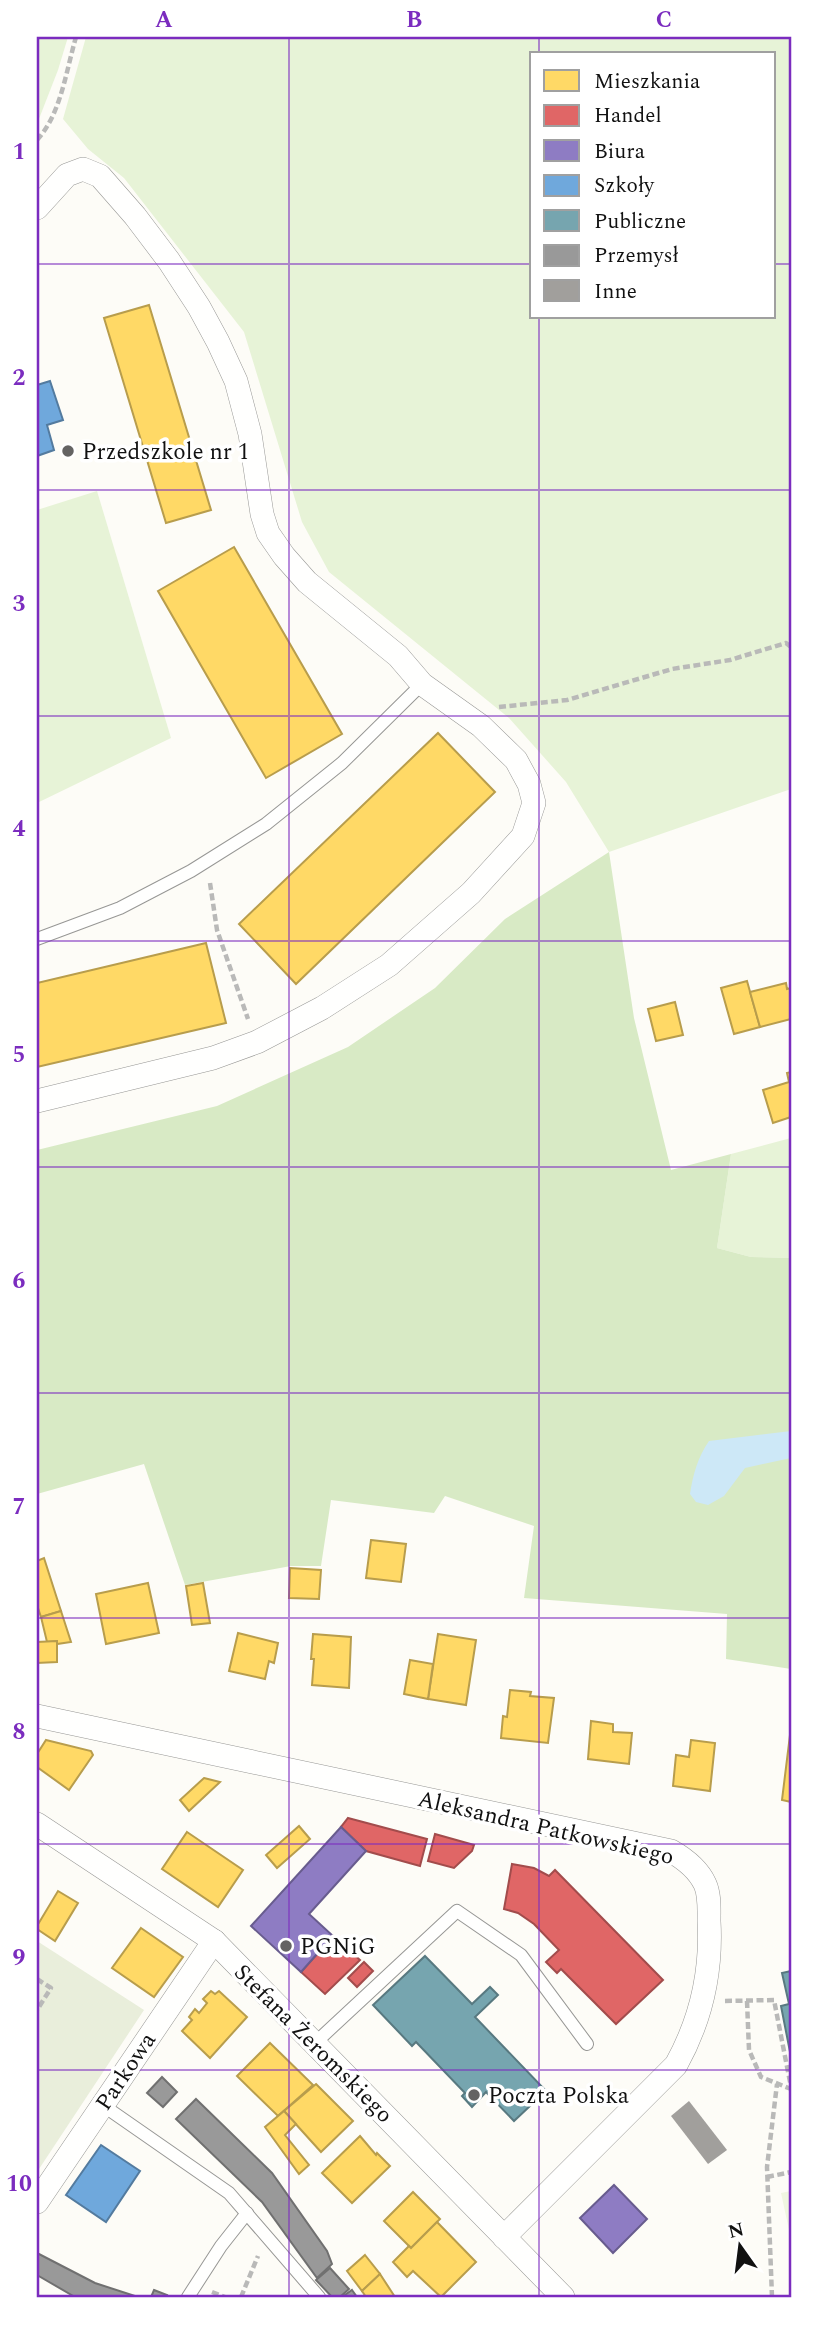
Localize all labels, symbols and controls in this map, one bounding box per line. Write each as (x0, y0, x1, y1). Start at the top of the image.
text: A (155, 3, 173, 38)
text: B (406, 3, 422, 38)
text: C (656, 3, 672, 38)
legend (530, 52, 776, 318)
text: Mieszkania (594, 66, 701, 98)
text: Handel (594, 100, 662, 132)
text: 1 (13, 135, 25, 170)
text: Biura (594, 136, 646, 168)
text: Szkoły (594, 170, 655, 202)
text: Publiczne (594, 206, 686, 238)
text: Przemysł (594, 240, 679, 272)
text: Inne (594, 276, 637, 308)
text: 2 (13, 361, 26, 396)
place label: Przedszkole nr 1 (82, 435, 249, 470)
marker: Przedszkole nr 1 (60, 443, 76, 459)
text: 3 (13, 587, 26, 622)
text: 4 (13, 812, 26, 847)
text: 5 (13, 1038, 25, 1073)
text: 6 (13, 1264, 26, 1299)
text: 7 (13, 1490, 25, 1525)
text: 8 (13, 1715, 25, 1750)
street label: Aleksandra Patkowskiego (414, 1782, 677, 1875)
place label: PGNiG (300, 1930, 376, 1965)
marker: PGNiG (278, 1938, 294, 1954)
text: 9 (13, 1941, 26, 1976)
street label: Stefana Żeromskiego (225, 1956, 401, 2132)
street label: Parkowa (87, 2026, 165, 2118)
place label: Poczta Polska (488, 2079, 629, 2114)
marker: Poczta Polska (466, 2087, 482, 2103)
text: 10 (6, 2167, 32, 2202)
north arrow (706, 2212, 776, 2282)
text: N (725, 2215, 747, 2247)

